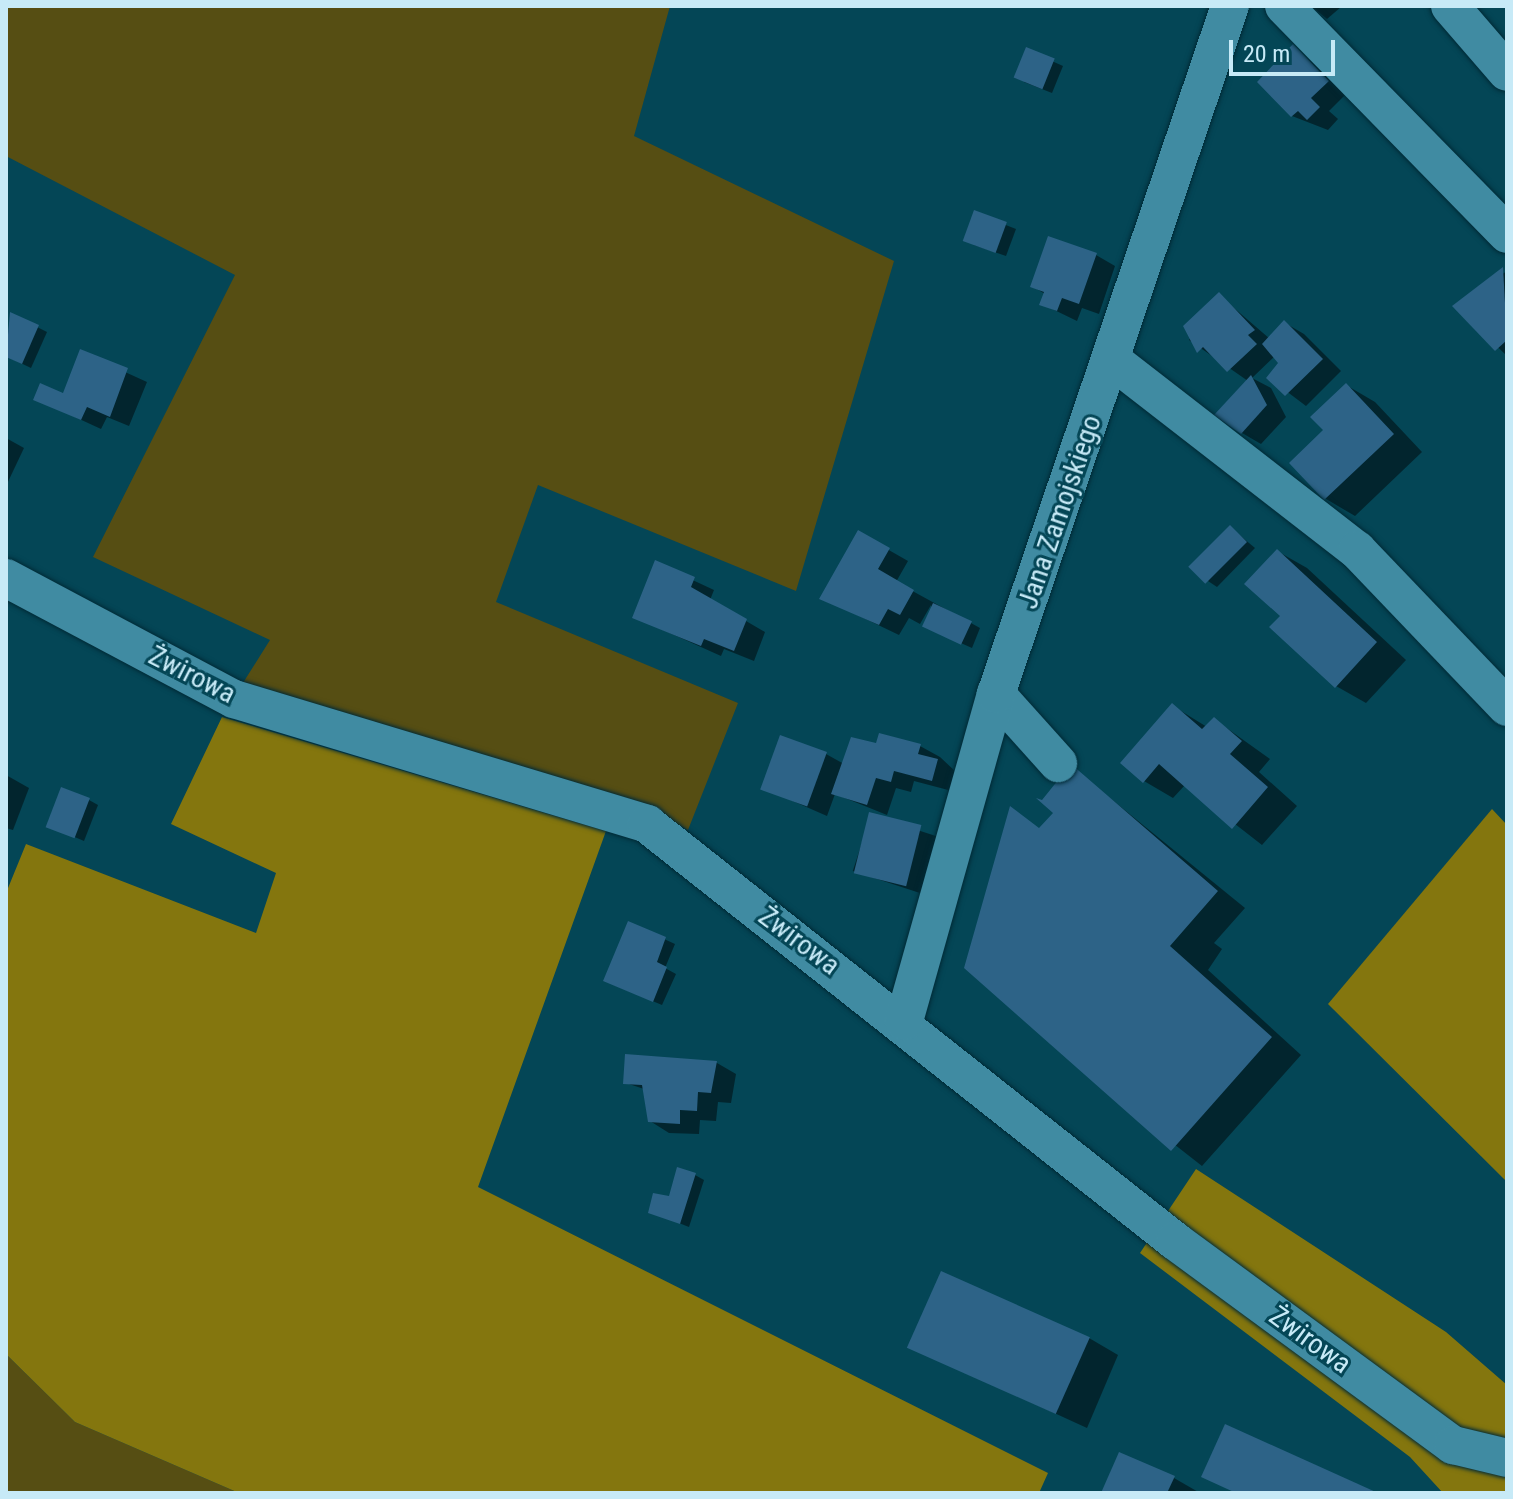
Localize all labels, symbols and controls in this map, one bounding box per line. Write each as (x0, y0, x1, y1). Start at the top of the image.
scale bar (1233, 24, 1339, 74)
text: 20 m (1243, 40, 1290, 68)
street label: Jana Zamojskiego (1011, 411, 1109, 613)
street label: Żwirowa (143, 639, 241, 711)
street label: Żwirowa (752, 900, 846, 982)
street label: Żwirowa (1263, 1299, 1357, 1381)

